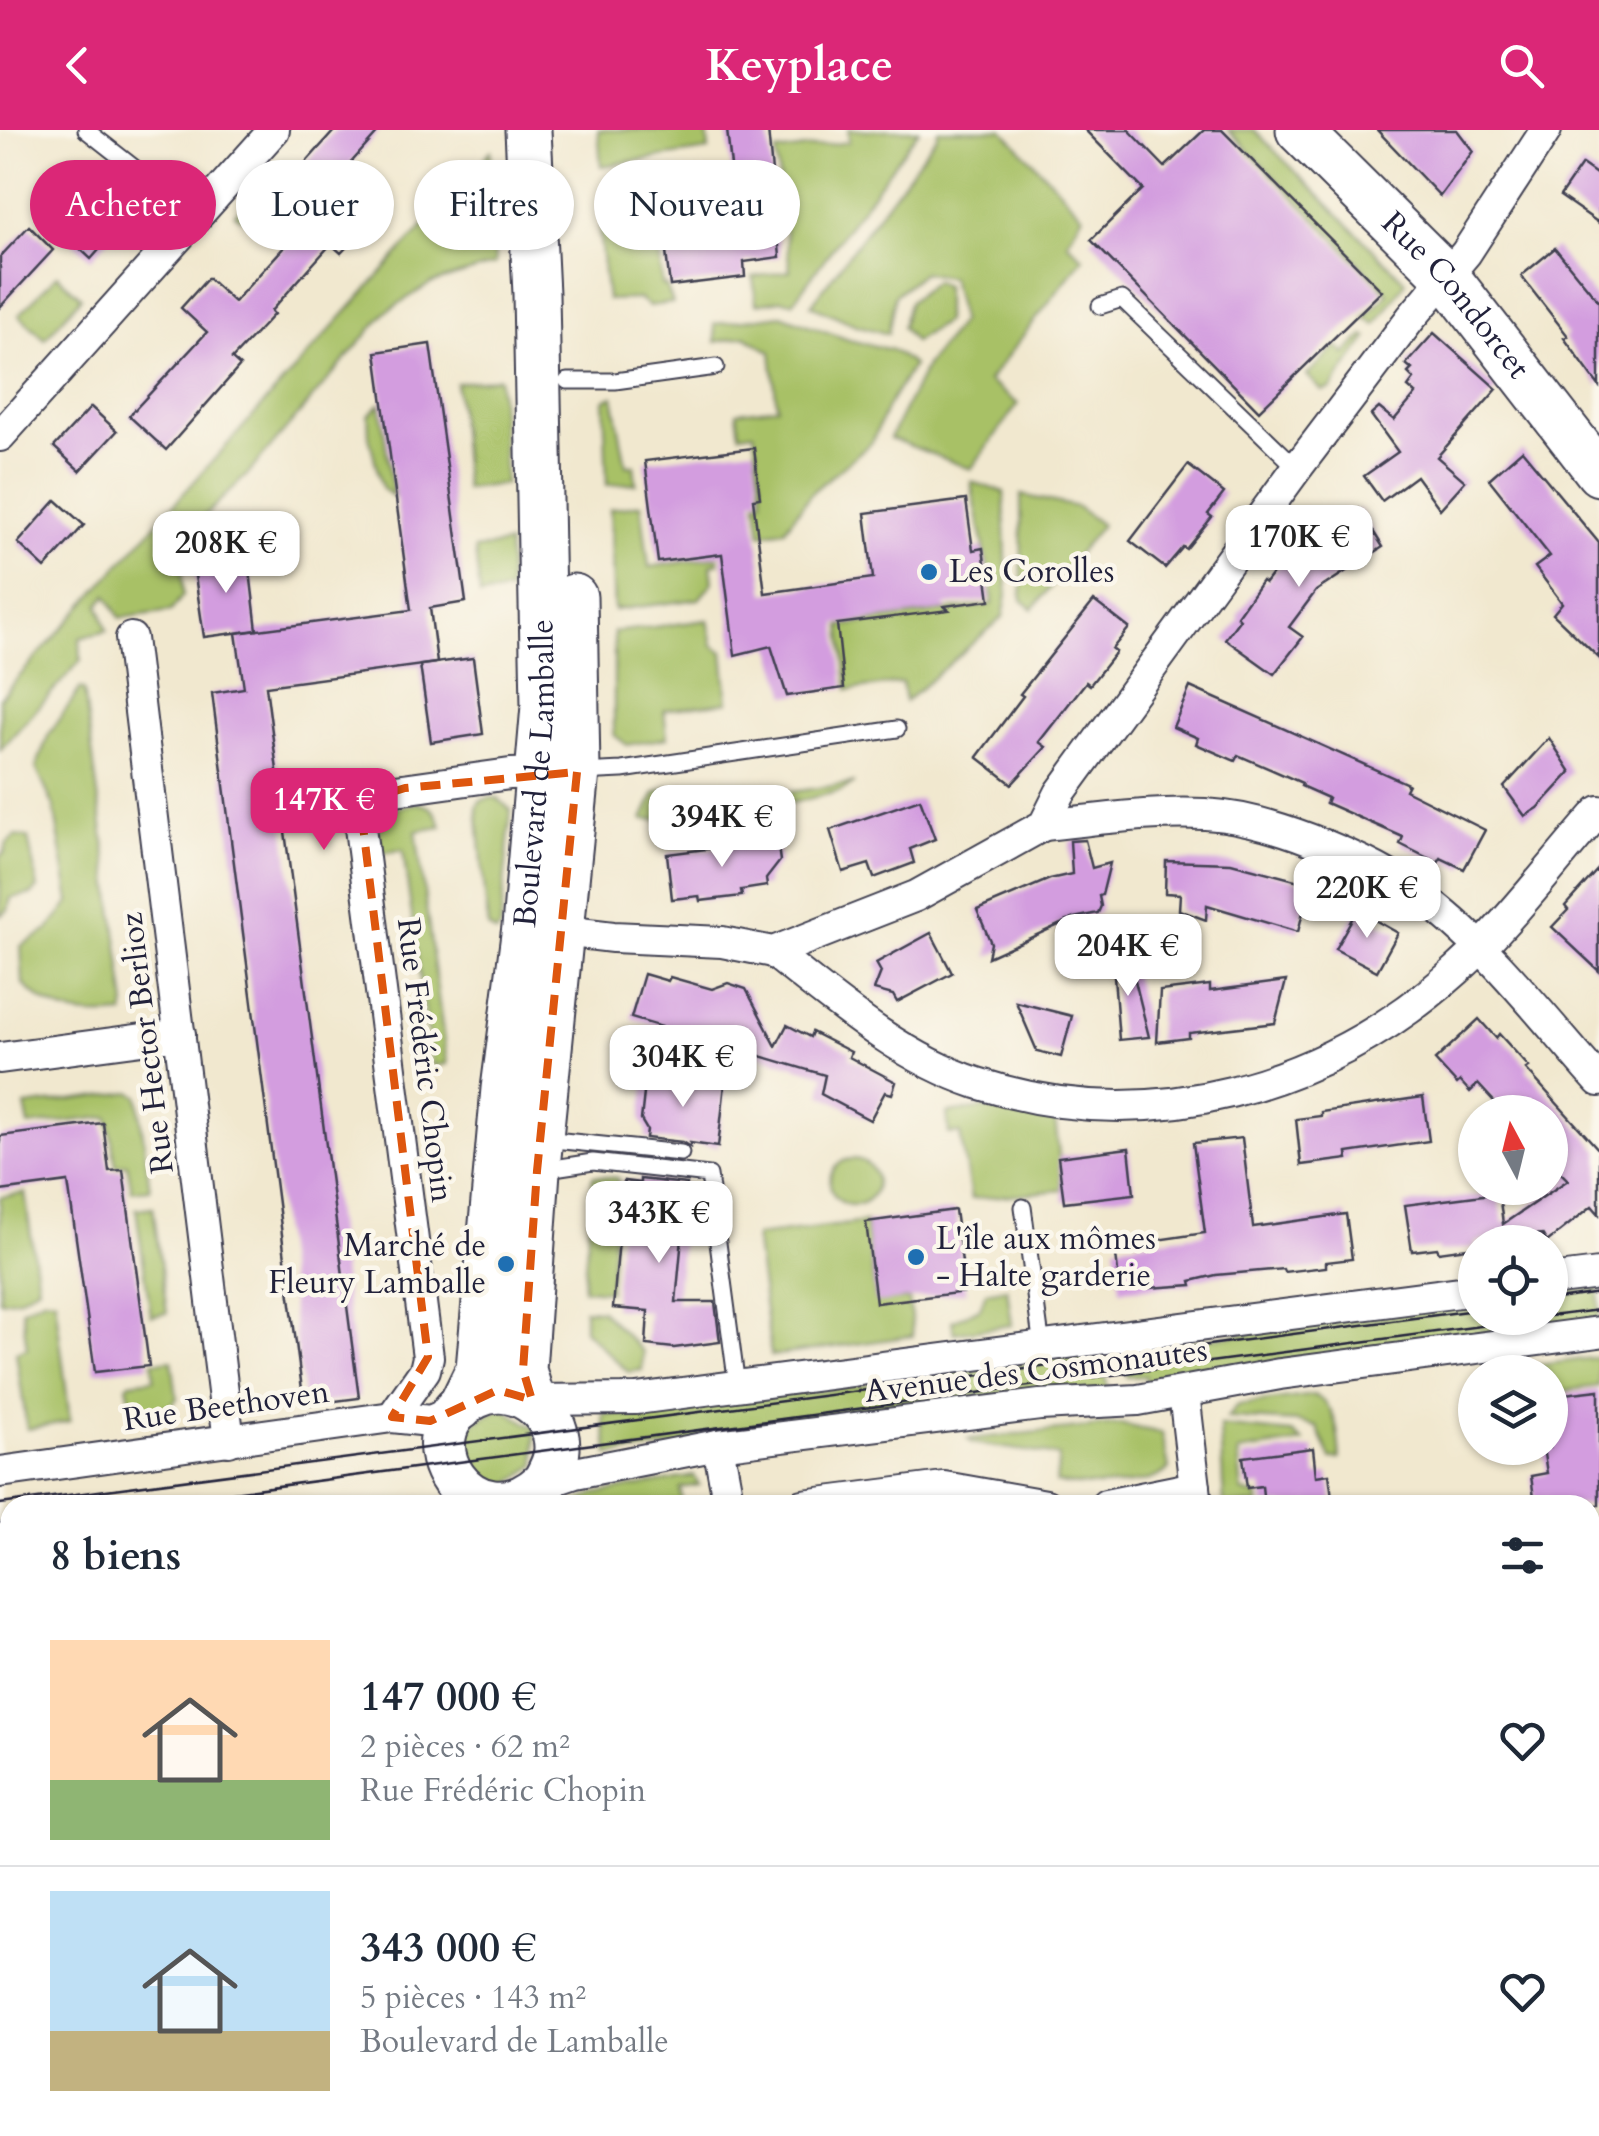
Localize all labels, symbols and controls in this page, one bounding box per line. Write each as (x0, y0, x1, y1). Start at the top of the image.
text: Keyplace (706, 35, 893, 96)
icon: back (50, 38, 105, 93)
icon: search (1494, 38, 1549, 93)
chip: Acheter (30, 160, 216, 250)
chip: Louer (236, 160, 394, 250)
chip: Filtres (414, 160, 574, 250)
chip: Nouveau (594, 160, 800, 250)
street label: Rue Condorcet (1371, 202, 1540, 388)
pin: 170K € (1218, 505, 1380, 590)
pin: 208K € (145, 511, 307, 596)
text: 170K € (1248, 515, 1350, 559)
text: 208K € (175, 521, 277, 565)
place label: Les Corolles (949, 550, 1114, 594)
marker: Les Corolles (918, 561, 940, 583)
street label: Boulevard de Lamballe (503, 619, 566, 929)
pin: 147K € (243, 768, 405, 853)
text: 147K € (273, 778, 375, 822)
pin: 394K € (641, 785, 803, 870)
text: 394K € (671, 795, 773, 839)
pin: 220K € (1286, 856, 1448, 941)
text: 220K € (1316, 866, 1418, 910)
street label: Rue Hector Berlioz (109, 910, 185, 1176)
pin: 204K € (1047, 914, 1209, 999)
street label: Rue Frédéric Chopin (386, 915, 464, 1205)
text: 204K € (1077, 924, 1179, 968)
pin: 304K € (602, 1025, 764, 1110)
text: 304K € (632, 1035, 734, 1079)
north arrow (1458, 1095, 1568, 1205)
map controls (1458, 1095, 1568, 1465)
pin: 343K € (578, 1181, 740, 1266)
text: 343K € (608, 1191, 710, 1235)
place label: L'île aux mômes - Halte garderie (936, 1217, 1156, 1298)
place label: Marché de Fleury Lamballe (268, 1224, 486, 1305)
button: locate (1458, 1225, 1568, 1335)
marker: L'île aux mômes - Halte garderie (905, 1246, 927, 1268)
marker: Marché de Fleury Lamballe (495, 1253, 517, 1275)
street label: Avenue des Cosmonautes (862, 1328, 1210, 1414)
button: layers (1458, 1355, 1568, 1465)
street label: Rue Beethoven (120, 1370, 332, 1442)
text: 8 biens (50, 1527, 181, 1584)
icon: filters (1495, 1528, 1550, 1583)
text: 147 000 € (360, 1668, 537, 1725)
icon: home (130, 1680, 250, 1800)
icon: heart (1495, 1713, 1550, 1768)
text: 2 pièces · 62 m² (360, 1725, 570, 1769)
text: Rue Frédéric Chopin (360, 1769, 646, 1813)
text: 343 000 € (360, 1919, 537, 1976)
icon: home (130, 1931, 250, 2051)
icon: heart (1495, 1964, 1550, 2019)
text: 5 pièces · 143 m² (360, 1976, 586, 2020)
text: Boulevard de Lamballe (360, 2020, 669, 2064)

